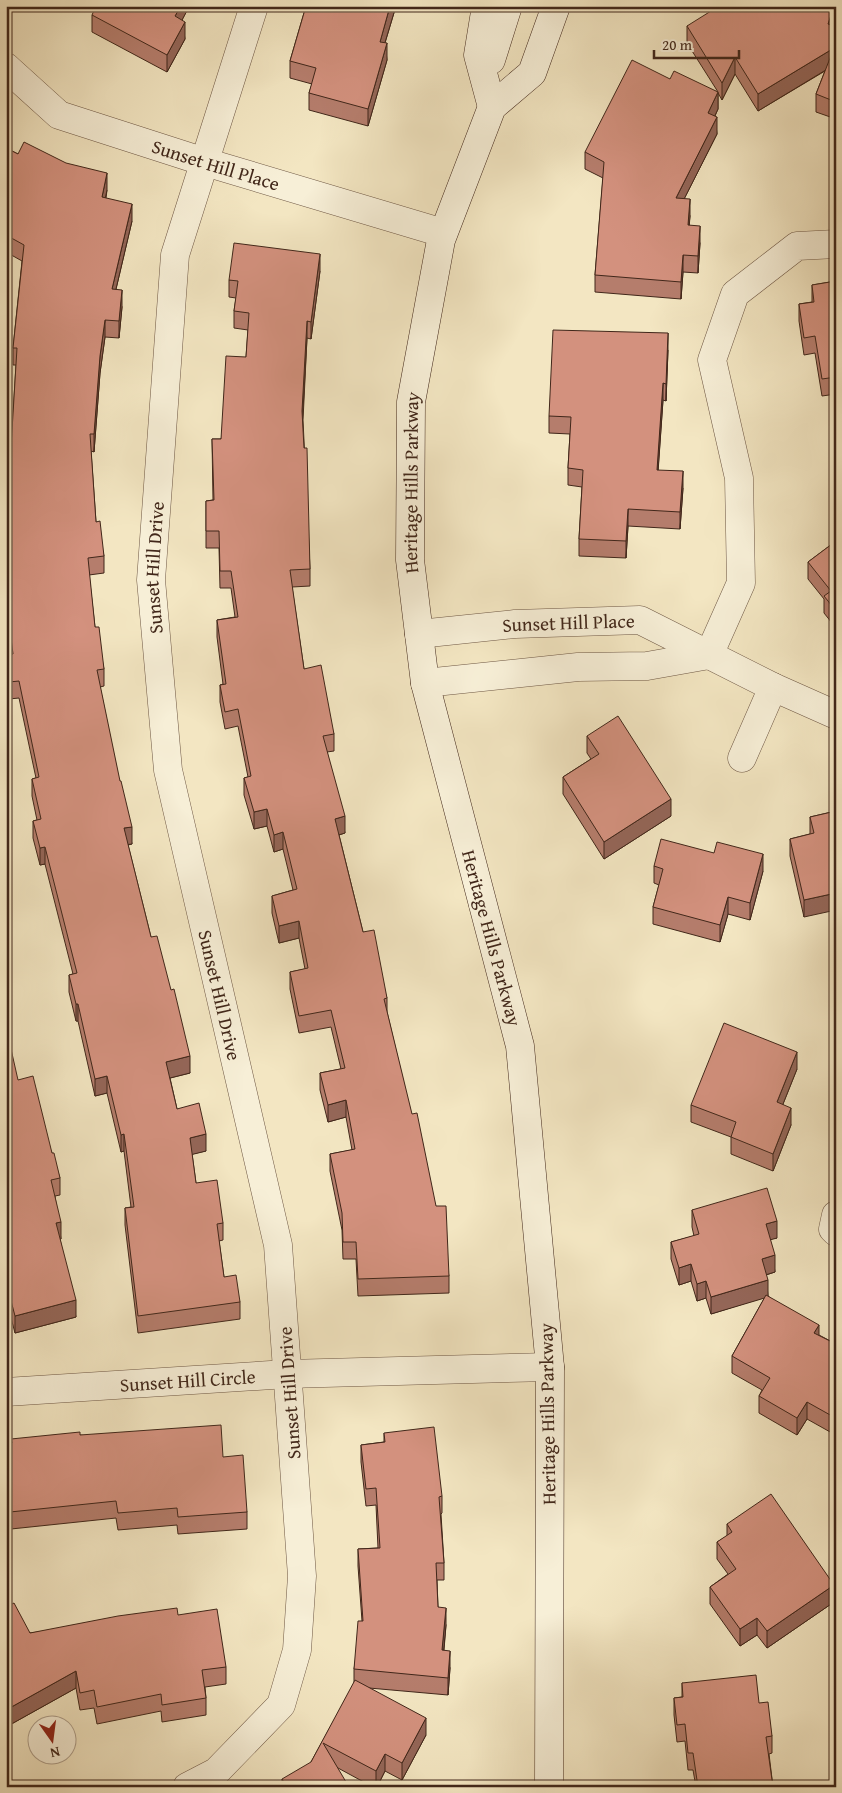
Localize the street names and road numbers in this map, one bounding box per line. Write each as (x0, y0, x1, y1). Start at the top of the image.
street label: Sunset Hill Place (148, 132, 283, 198)
street label: Heritage Hills Parkway (396, 389, 427, 575)
street label: Sunset Hill Drive (137, 500, 171, 635)
street label: Sunset Hill Place (501, 606, 635, 639)
street label: Heritage Hills Parkway (455, 847, 529, 1030)
street label: Sunset Hill Drive (191, 927, 249, 1063)
street label: Heritage Hills Parkway (531, 1322, 563, 1505)
street label: Sunset Hill Drive (270, 1326, 308, 1460)
street label: Sunset Hill Circle (119, 1362, 256, 1399)

